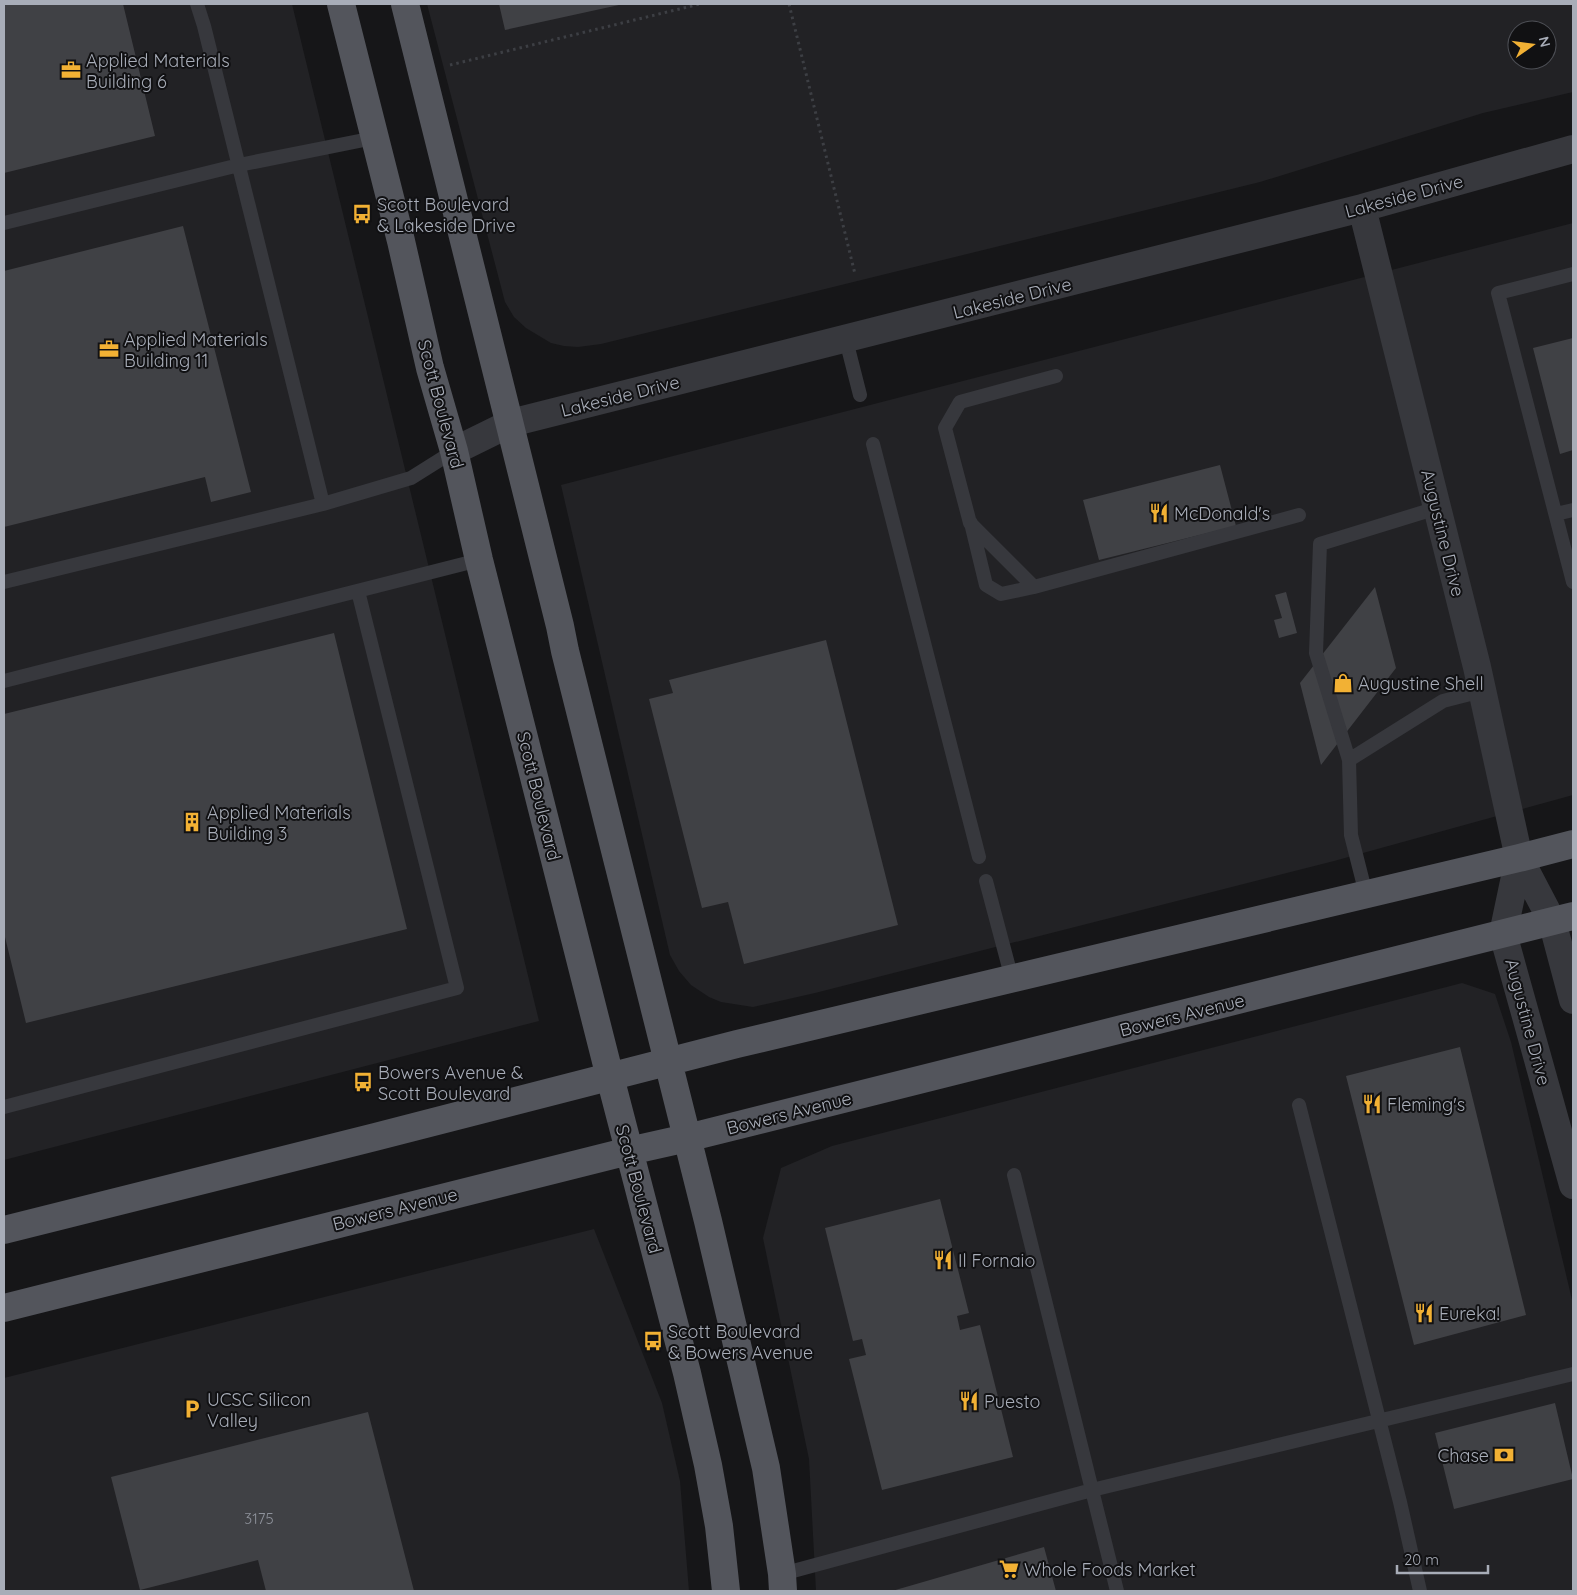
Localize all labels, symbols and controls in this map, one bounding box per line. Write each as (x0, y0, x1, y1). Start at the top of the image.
north arrow (1507, 20, 1557, 70)
text: N (1535, 35, 1555, 49)
place label: Applied Materials Building 6 (86, 49, 230, 93)
office icon: Applied Materials Building 6 (60, 59, 82, 81)
street label: Lakeside Drive (1342, 169, 1466, 223)
place label: Scott Boulevard & Lakeside Drive (377, 193, 516, 237)
bus stop icon: Scott Boulevard & Lakeside Drive (351, 203, 373, 225)
street label: Lakeside Drive (950, 272, 1074, 324)
place label: Applied Materials Building 11 (124, 328, 268, 372)
street label: Scott Boulevard (413, 337, 469, 471)
office icon: Applied Materials Building 11 (98, 338, 120, 360)
street label: Lakeside Drive (558, 370, 682, 422)
street label: Augustine Drive (1416, 467, 1470, 599)
restaurant icon: McDonald's (1148, 502, 1170, 524)
place label: McDonald's (1174, 502, 1270, 525)
shop icon: Augustine Shell (1332, 672, 1354, 694)
place label: Augustine Shell (1358, 672, 1484, 695)
street label: Scott Boulevard (512, 729, 566, 863)
place label: Applied Materials Building 3 (207, 801, 351, 845)
building icon: Applied Materials Building 3 (181, 811, 203, 833)
street label: Augustine Drive (1500, 956, 1556, 1088)
street label: Bowers Avenue (1117, 988, 1247, 1042)
place label: Bowers Avenue & Scott Boulevard (378, 1061, 523, 1105)
bus stop icon: Bowers Avenue & Scott Boulevard (352, 1071, 374, 1093)
street label: Bowers Avenue (724, 1086, 854, 1140)
restaurant icon: Fleming's (1361, 1093, 1383, 1115)
place label: Fleming's (1387, 1093, 1465, 1116)
street label: Scott Boulevard (611, 1122, 667, 1256)
street label: Bowers Avenue (330, 1182, 460, 1236)
restaurant icon: Il Fornaio (932, 1249, 954, 1271)
place label: Il Fornaio (958, 1249, 1035, 1272)
restaurant icon: Eureka! (1413, 1302, 1435, 1324)
place label: Eureka! (1439, 1302, 1500, 1325)
place label: Scott Boulevard & Bowers Avenue (668, 1320, 813, 1364)
bus stop icon: Scott Boulevard & Bowers Avenue (642, 1330, 664, 1352)
place label: UCSC Silicon Valley (207, 1388, 311, 1432)
restaurant icon: Puesto (958, 1390, 980, 1412)
place label: Puesto (984, 1390, 1040, 1413)
parking icon: UCSC Silicon Valley (181, 1398, 203, 1420)
place label: Chase (1438, 1444, 1489, 1467)
bank icon: Chase (1493, 1444, 1515, 1466)
house number: 3175 (244, 1509, 274, 1528)
scale bar (1397, 1542, 1488, 1574)
text: 20 m (1404, 1550, 1439, 1569)
supermarket icon: Whole Foods Market (998, 1558, 1020, 1580)
place label: Whole Foods Market (1024, 1558, 1196, 1581)

